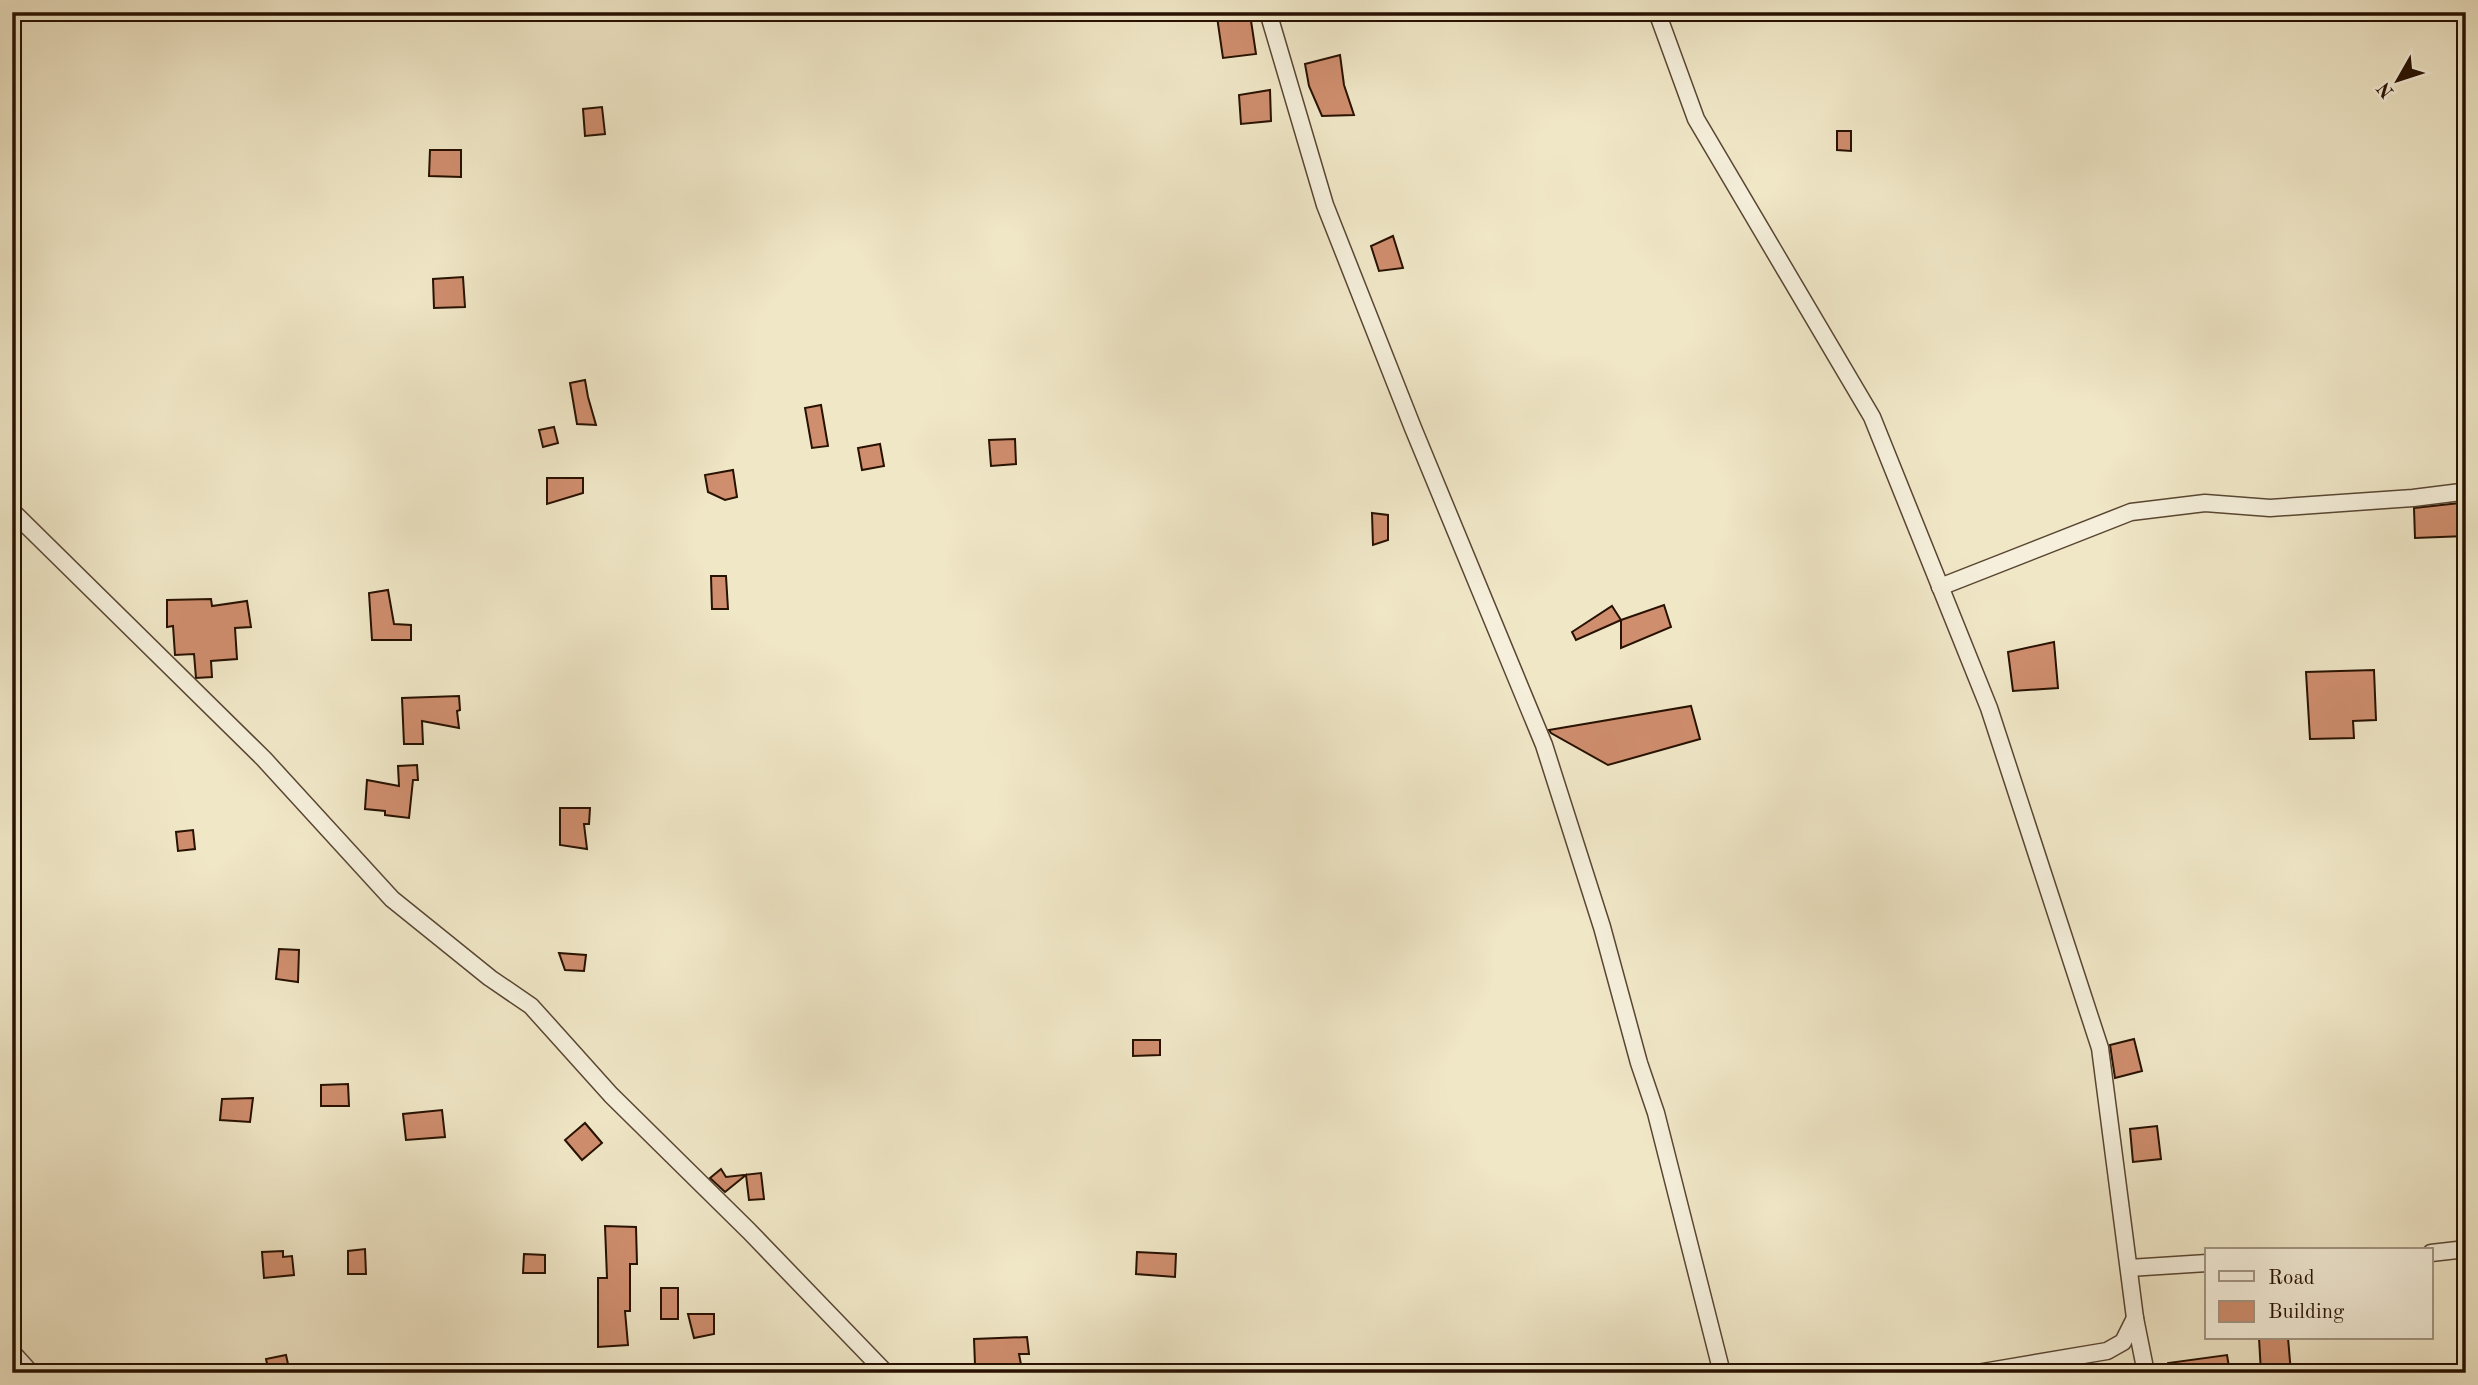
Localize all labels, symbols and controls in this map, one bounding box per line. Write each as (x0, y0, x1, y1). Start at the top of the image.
north arrow (2362, 46, 2432, 116)
text: N (2374, 77, 2399, 101)
legend (2205, 1248, 2432, 1340)
text: Road (2268, 1268, 2315, 1289)
text: Building (2268, 1302, 2345, 1323)

